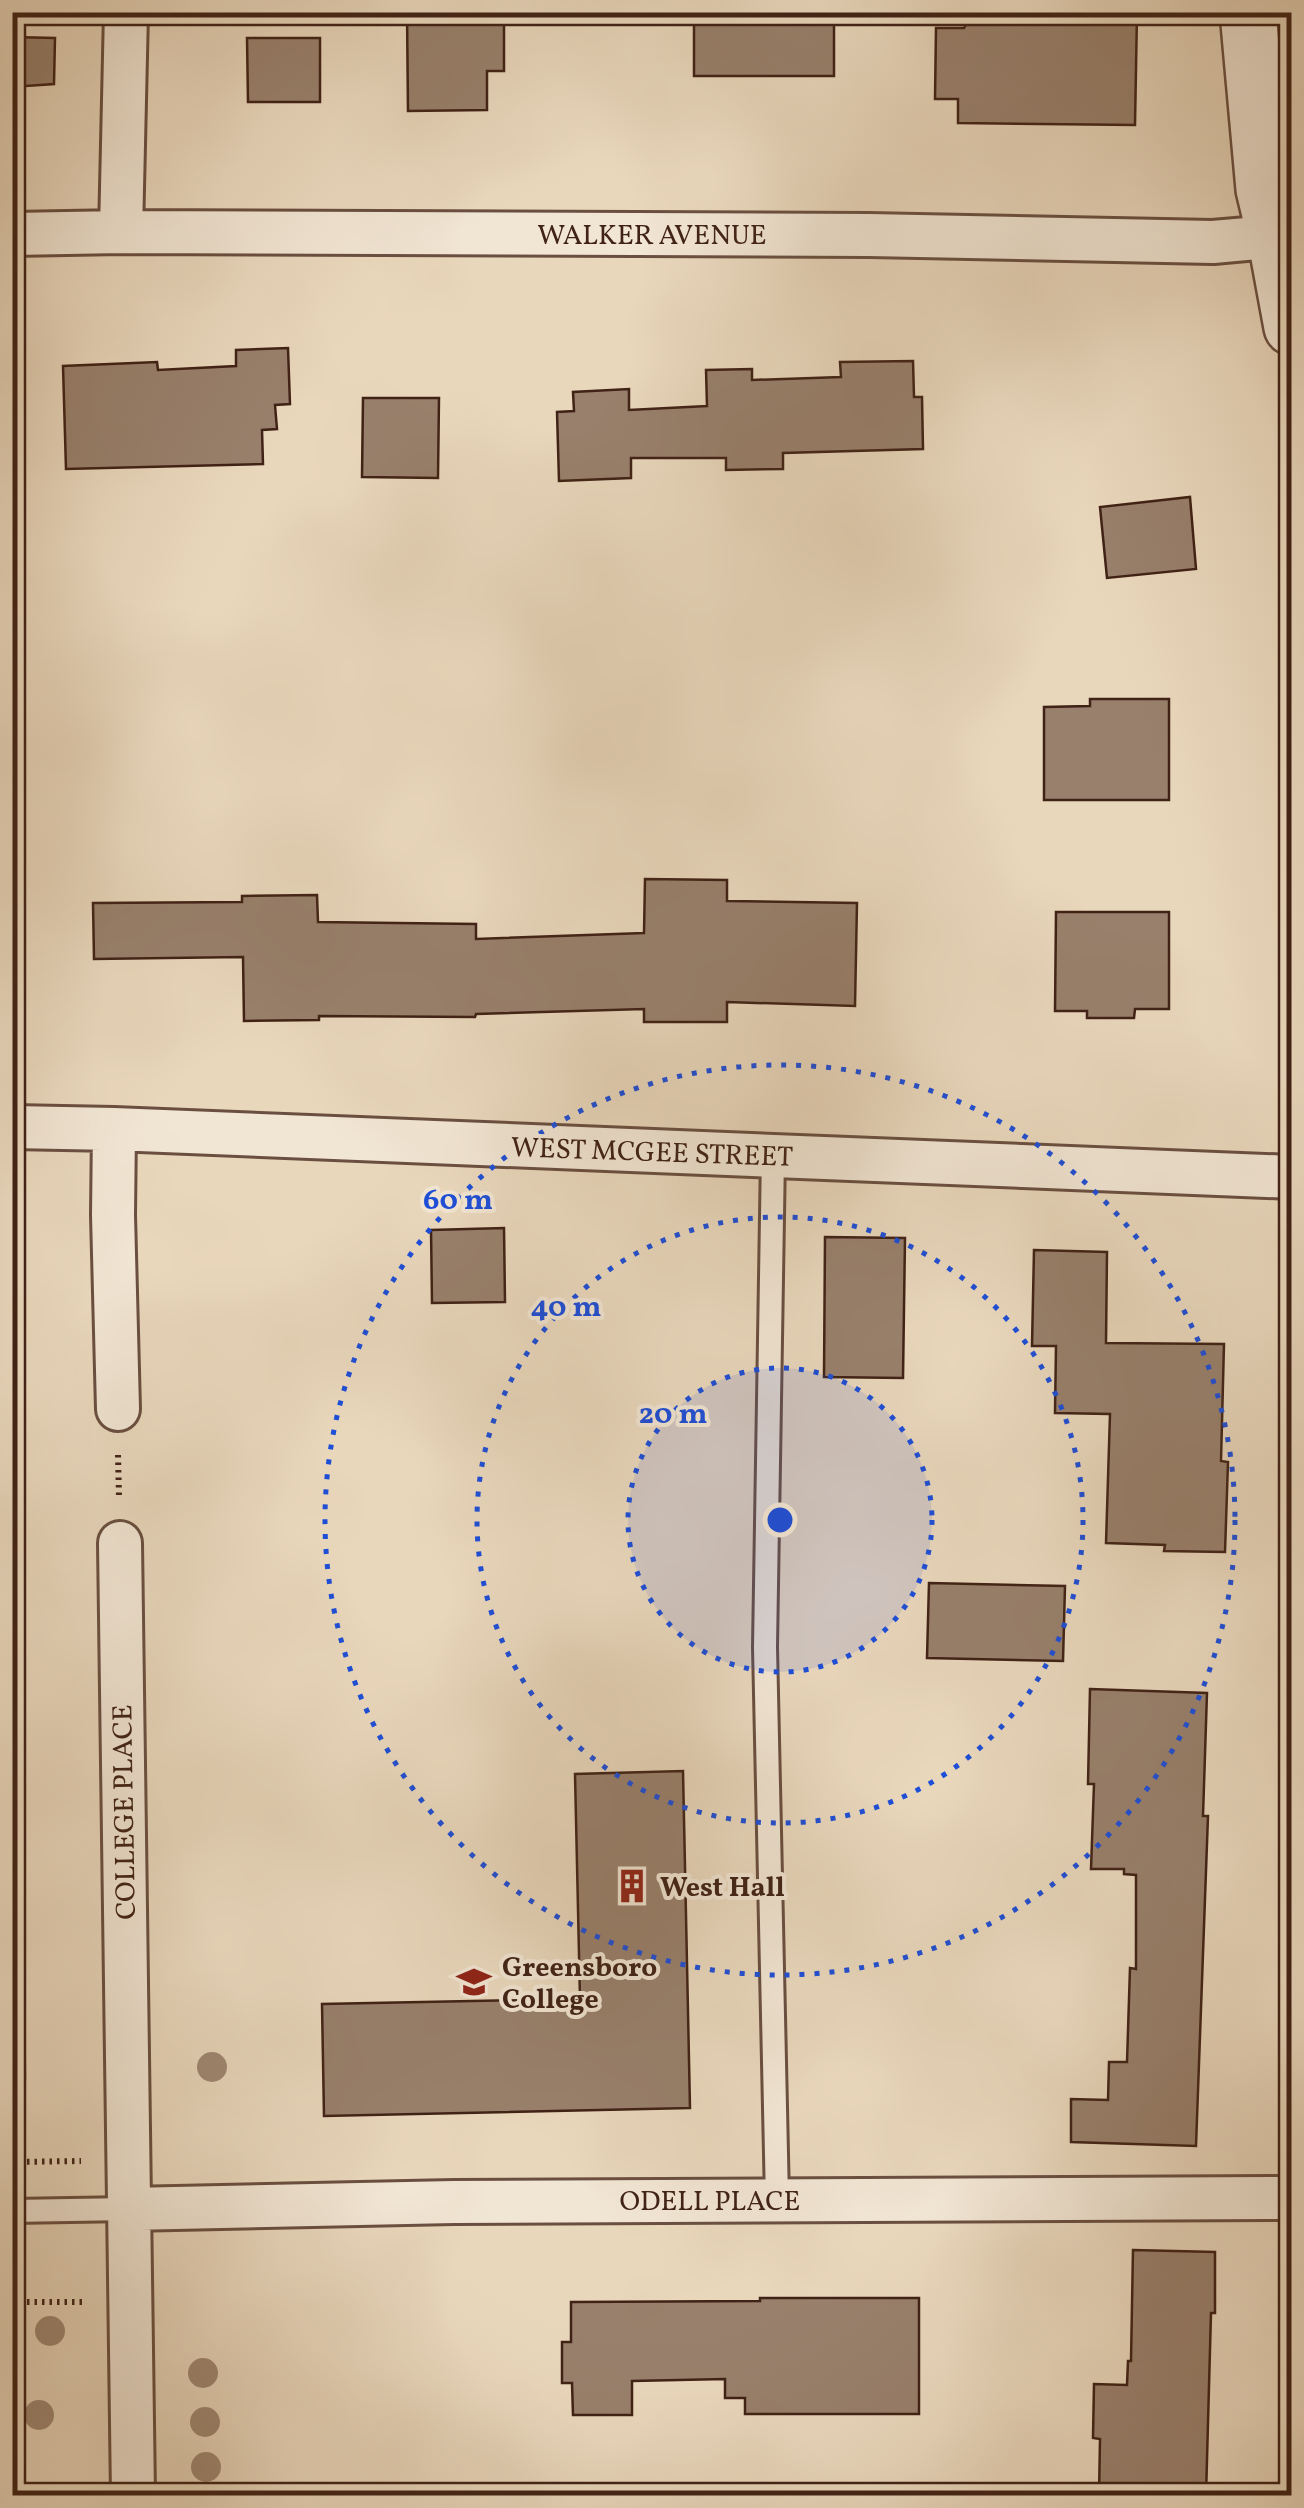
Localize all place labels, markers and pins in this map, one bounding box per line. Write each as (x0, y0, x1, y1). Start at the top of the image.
centre of rings (762, 1502, 798, 1538)
building icon: West Hall (613, 1867, 651, 1905)
place label: West Hall (660, 1869, 785, 1908)
place label: Greensboro College (502, 1949, 657, 2020)
school or university icon: Greensboro College (455, 1963, 493, 2001)

